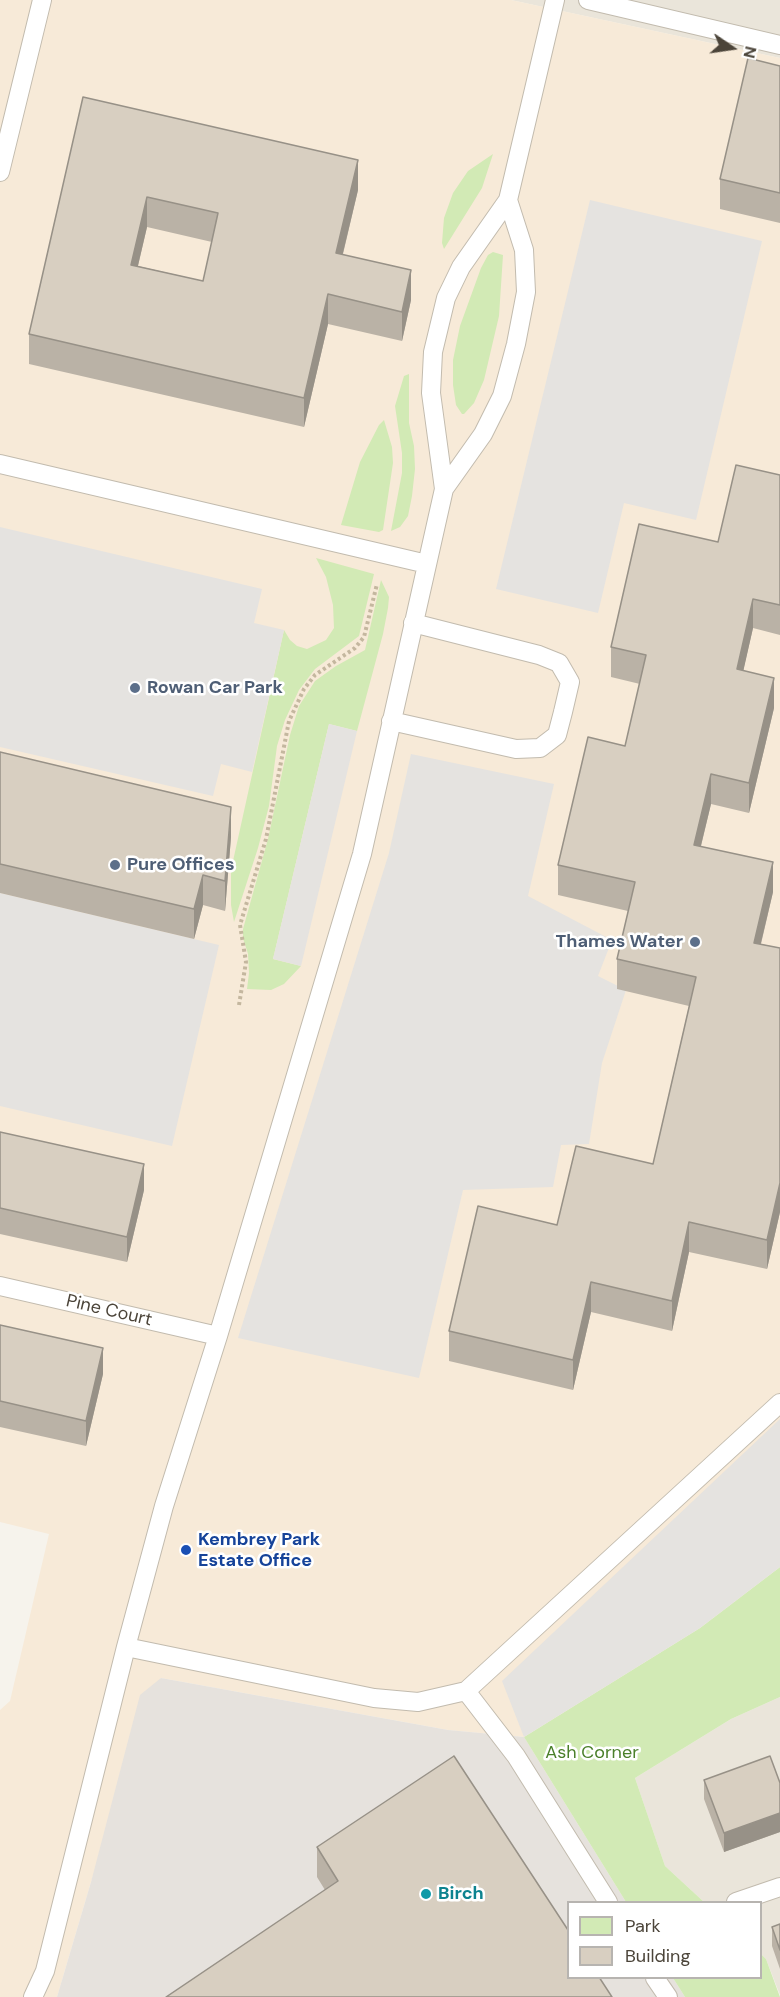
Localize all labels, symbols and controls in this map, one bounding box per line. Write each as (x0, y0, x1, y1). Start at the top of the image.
north arrow (702, 18, 762, 78)
text: N (738, 44, 762, 60)
place label: Rowan Car Park (147, 677, 283, 699)
marker: Rowan Car Park (128, 681, 142, 695)
place label: Pure Offices (127, 854, 235, 876)
marker: Pure Offices (108, 858, 122, 872)
place label: Thames Water (556, 931, 683, 953)
marker: Thames Water (688, 935, 702, 949)
street label: Pine Court (64, 1291, 154, 1331)
place label: Kembrey Park Estate Office (198, 1529, 320, 1572)
marker: Kembrey Park Estate Office (179, 1543, 193, 1557)
park label: Ash Corner (545, 1742, 639, 1764)
place label: Birch (438, 1883, 484, 1905)
marker: Birch (419, 1887, 433, 1901)
legend (567, 1901, 762, 1979)
text: Park (625, 1914, 661, 1938)
text: Building (625, 1944, 690, 1968)

